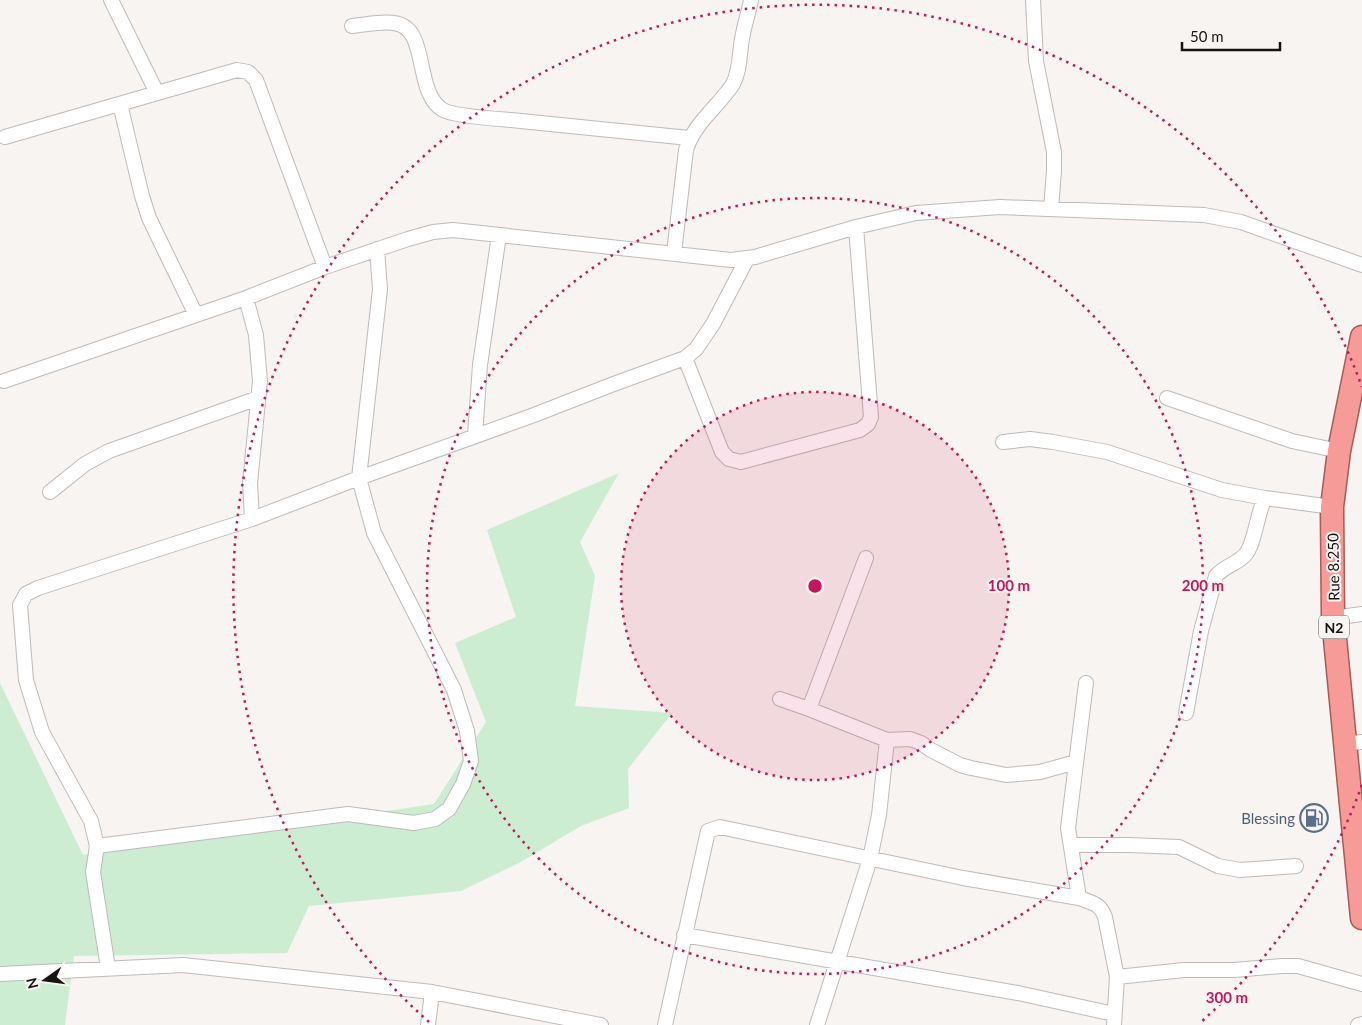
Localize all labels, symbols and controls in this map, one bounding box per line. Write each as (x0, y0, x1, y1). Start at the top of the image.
scale bar (1182, 20, 1280, 52)
text: 50 m (1190, 27, 1224, 45)
street label: Rue 8.250 (1323, 533, 1343, 601)
text: 100 m (988, 576, 1030, 594)
text: 200 m (1182, 576, 1224, 594)
centre of rings (806, 577, 824, 595)
road number: N2 (1319, 616, 1349, 638)
fuel station icon: Blessing (1299, 803, 1329, 833)
place label: Blessing (1241, 809, 1295, 827)
north arrow (20, 955, 70, 1005)
text: N (22, 976, 41, 991)
text: 300 m (1206, 988, 1248, 1006)

